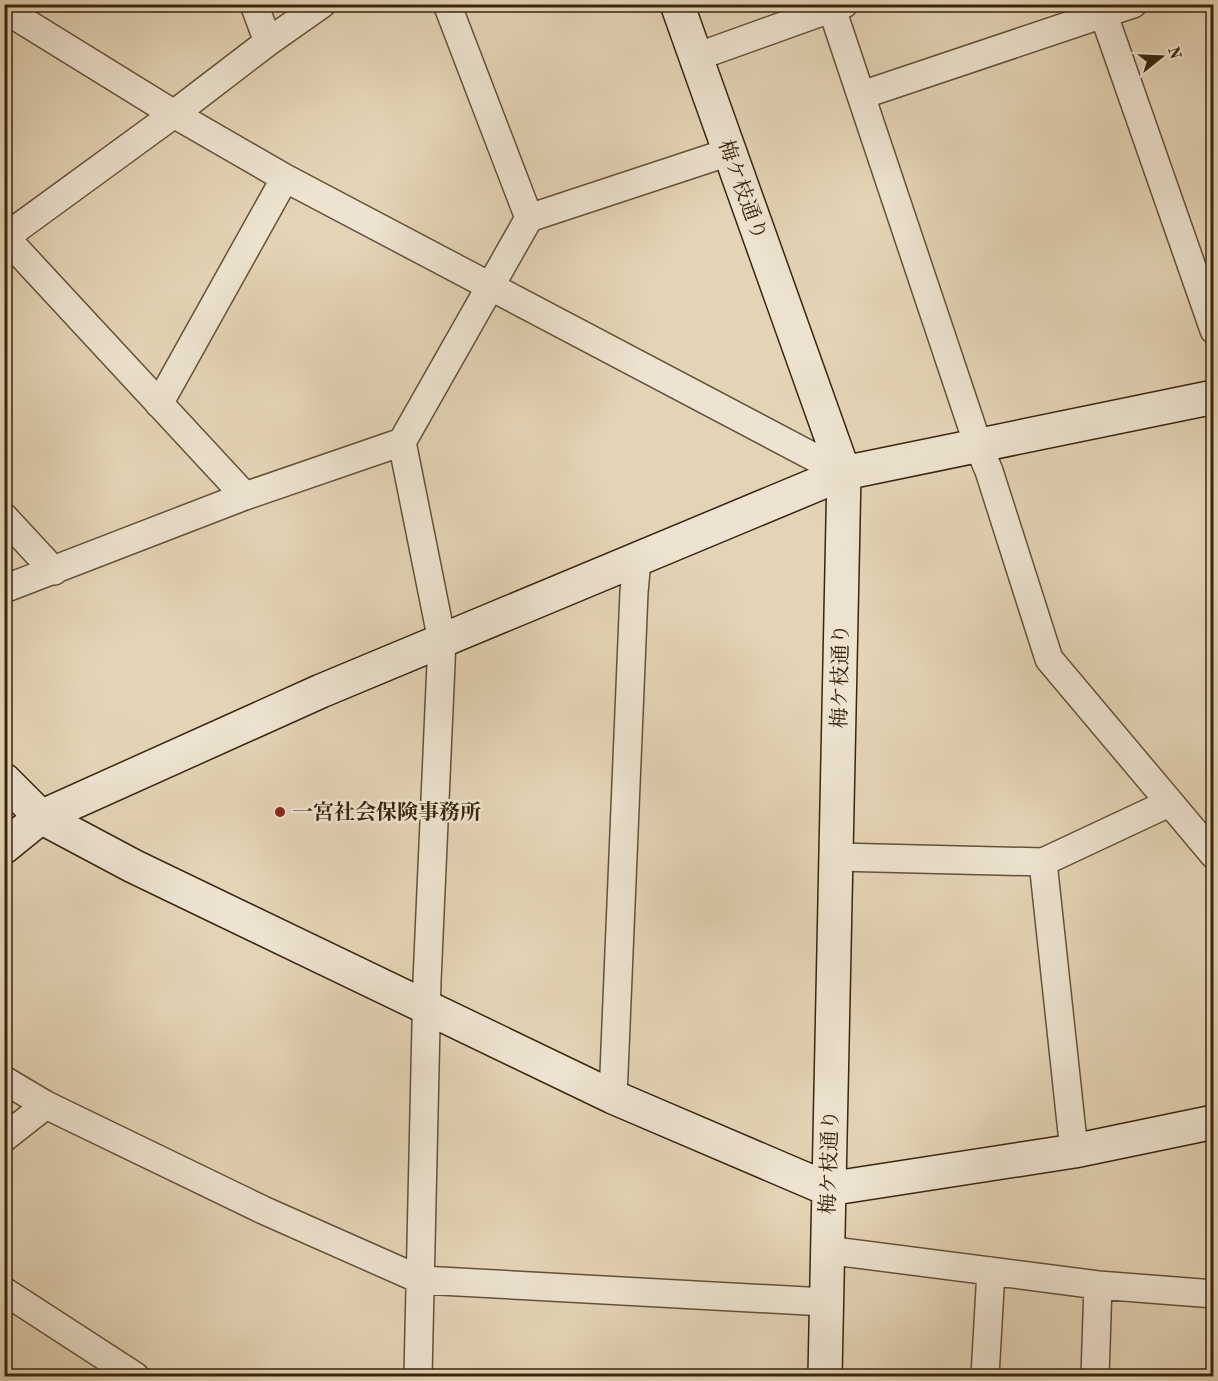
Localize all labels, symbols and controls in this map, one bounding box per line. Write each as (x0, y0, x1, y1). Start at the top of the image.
north arrow (1131, 27, 1191, 87)
text: N (1164, 45, 1183, 62)
street label: 梅ケ枝通り (714, 137, 771, 243)
street label: 梅ケ枝通り (828, 623, 853, 729)
place label: 一宮社会保険事務所 (292, 800, 481, 824)
marker: 一宮社会保険事務所 (273, 805, 287, 819)
street label: 梅ケ枝通り (816, 1109, 843, 1215)

